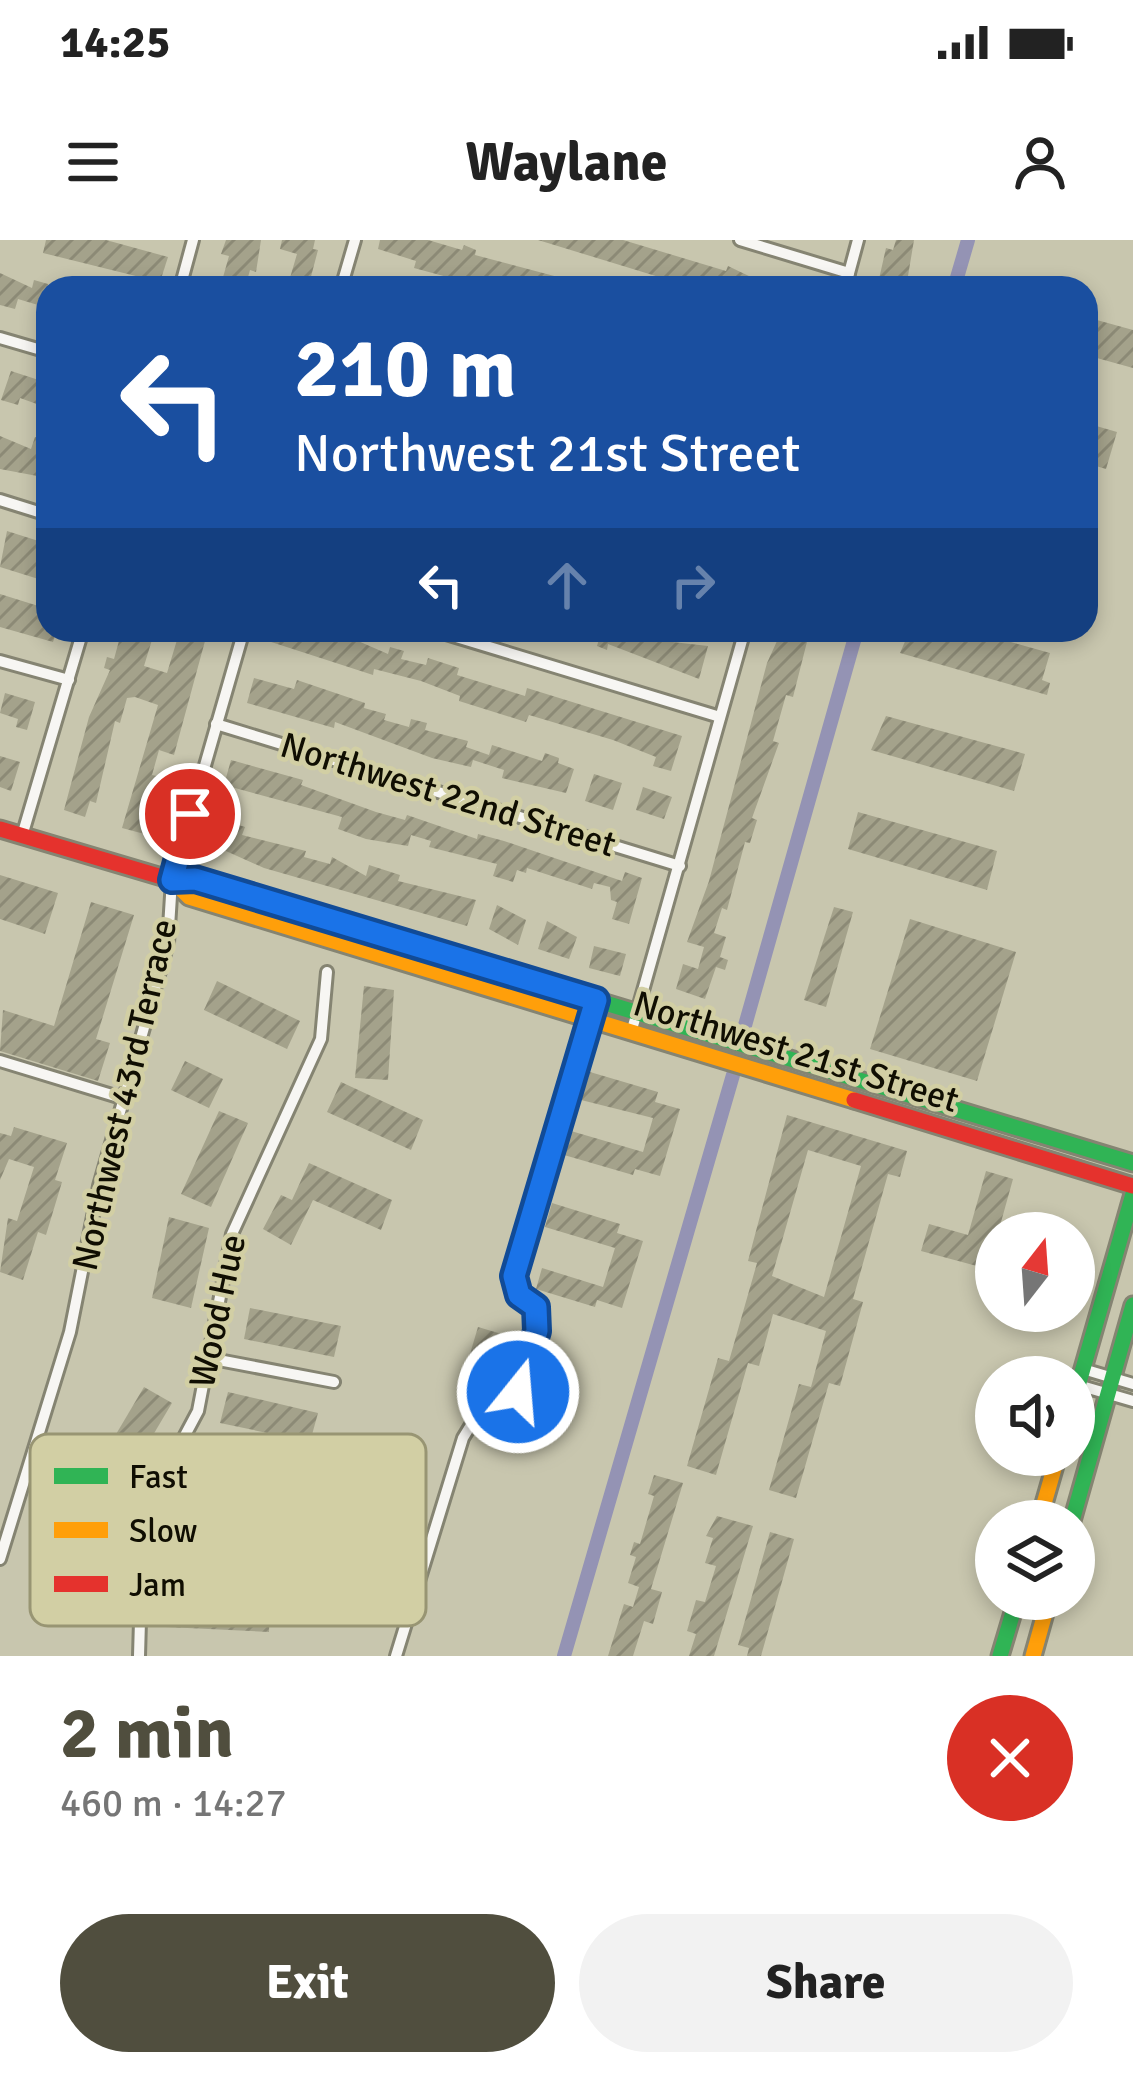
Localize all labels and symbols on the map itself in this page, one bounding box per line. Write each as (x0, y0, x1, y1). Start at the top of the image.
street label: Northwest 22nd Street (275, 723, 621, 867)
pin (139, 763, 241, 865)
street label: Northwest 43rd Terrace (63, 915, 187, 1275)
street label: Northwest 21st Street (628, 981, 964, 1123)
north arrow (975, 1212, 1095, 1332)
street label: Wood Hue (180, 1230, 256, 1392)
position arrow (455, 1329, 581, 1455)
legend (30, 1434, 426, 1626)
text: Fast (129, 1457, 188, 1498)
text: Slow (129, 1511, 198, 1552)
text: Jam (129, 1565, 186, 1606)

